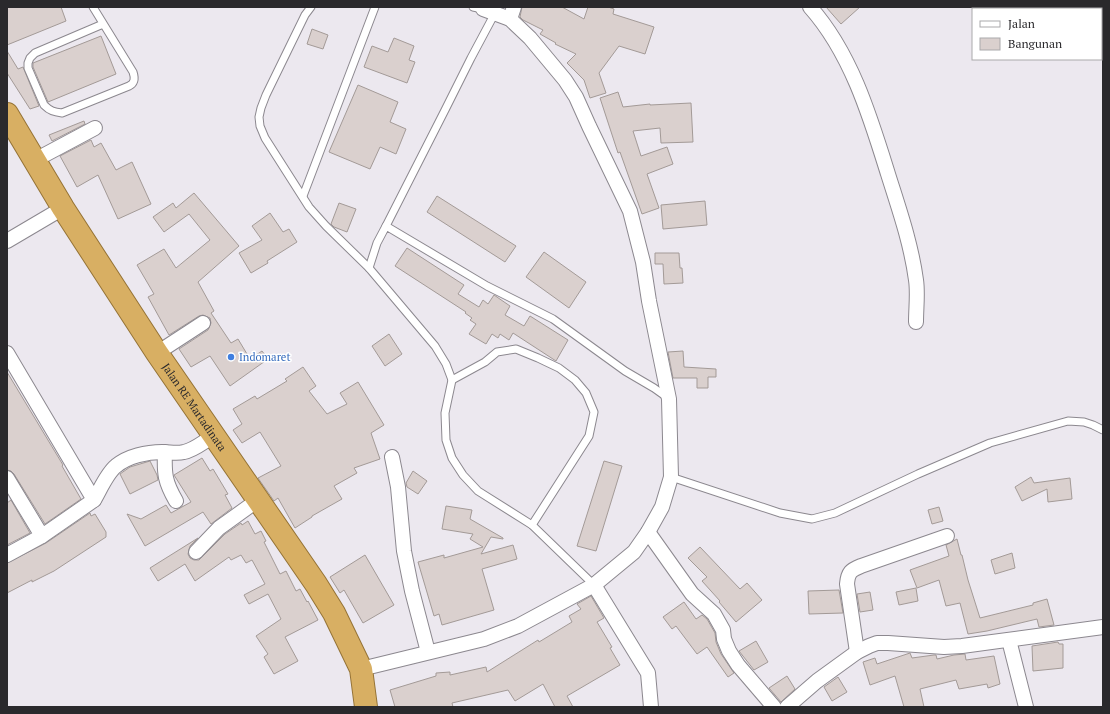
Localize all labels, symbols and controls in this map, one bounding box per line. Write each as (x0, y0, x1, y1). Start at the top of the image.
legend (972, 8, 1102, 60)
text: Jalan (1008, 16, 1035, 31)
text: Bangunan (1008, 36, 1062, 51)
place label: Indomaret (239, 350, 290, 364)
marker: Indomaret (226, 352, 236, 362)
street label: Jalan RE Martadinata (159, 360, 230, 454)

